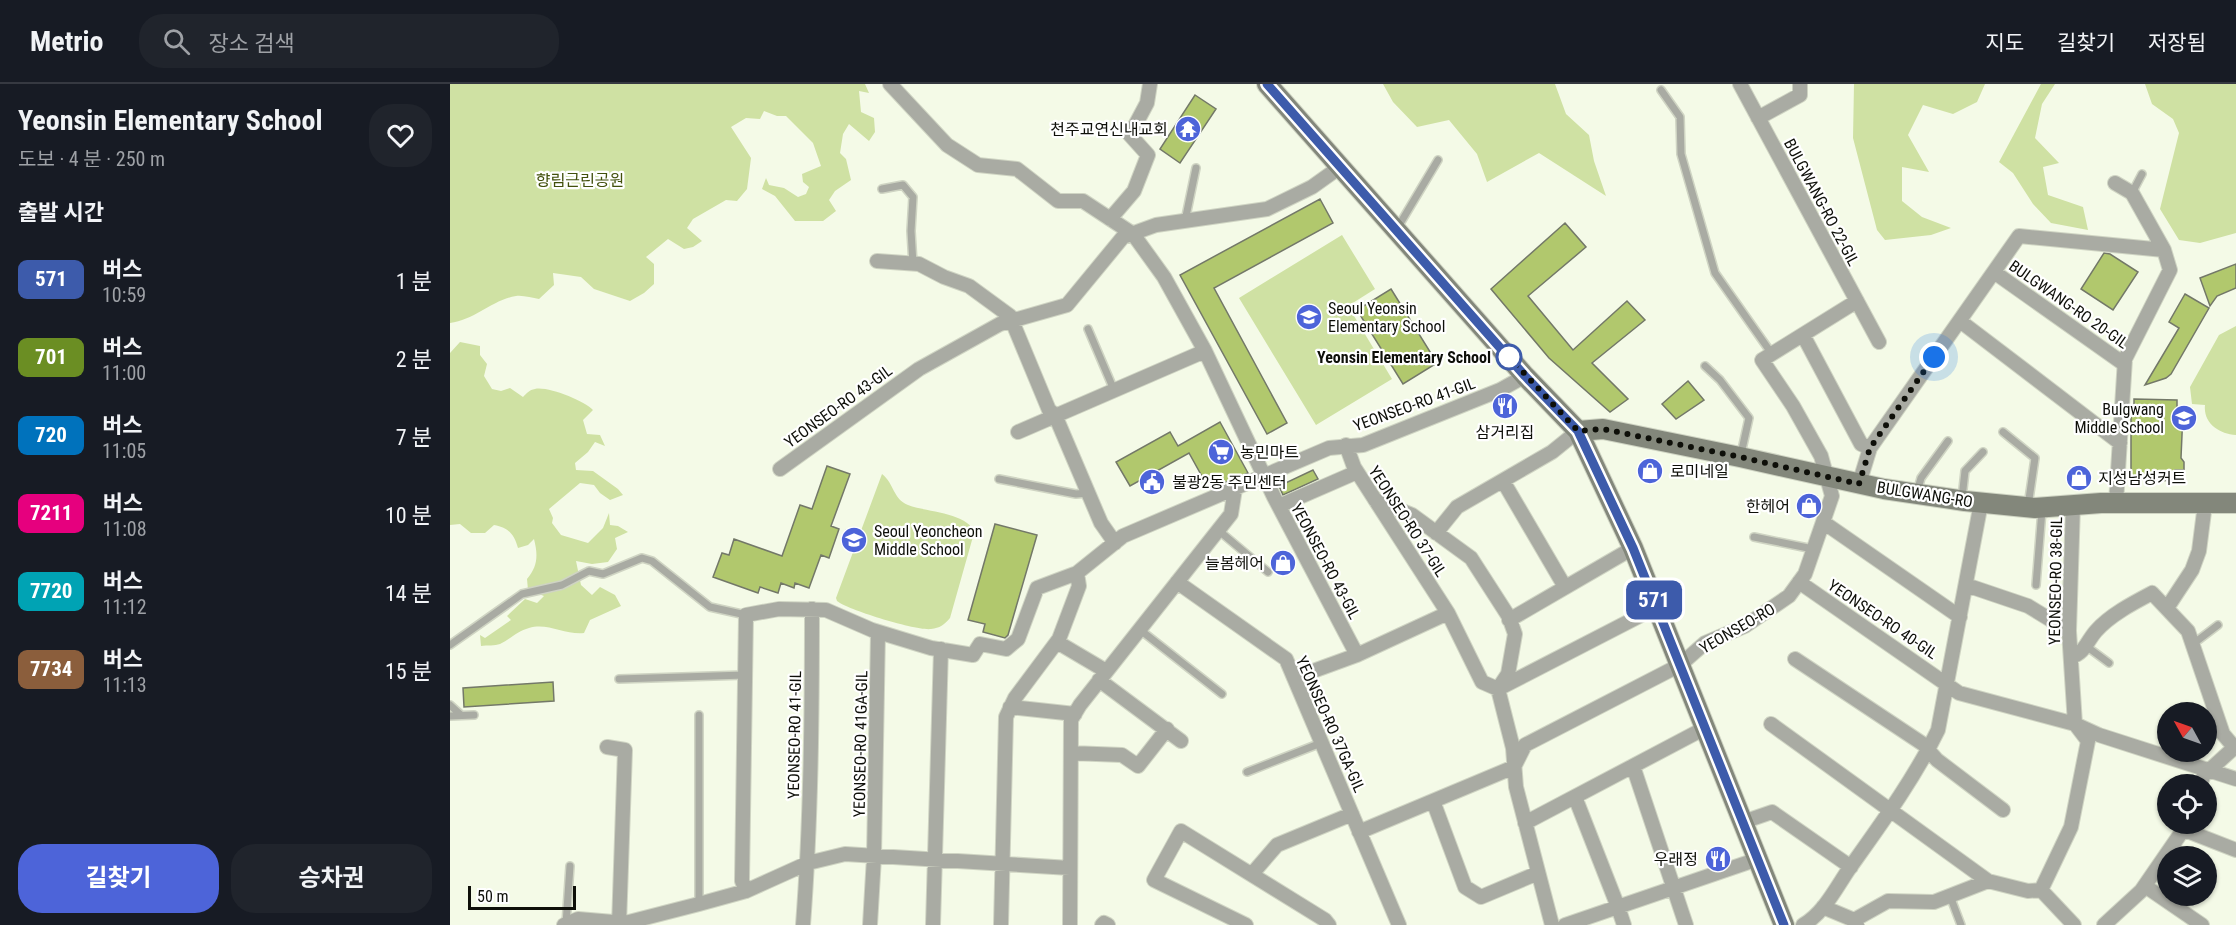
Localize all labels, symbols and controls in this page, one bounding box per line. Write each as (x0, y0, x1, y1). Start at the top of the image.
search box (139, 14, 559, 68)
text: Metrio (30, 25, 103, 58)
icon: search (160, 25, 193, 58)
text: 장소 검색 (208, 31, 295, 56)
text: 지도 (1985, 31, 2024, 55)
text: 길찾기 (2057, 31, 2115, 55)
text: 저장됨 (2148, 31, 2206, 55)
text: Yeonsin Elementary School (18, 104, 322, 137)
button: heart (369, 104, 432, 167)
temple icon: 천주교연신내교회 (1173, 114, 1203, 144)
place label: 천주교연신내교회 (1050, 120, 1168, 139)
street label: BULGWANG-RO 22-GIL (1780, 135, 1863, 269)
text: 도보 · 4 분 · 250 m (18, 147, 165, 171)
park label: 향림근린공원 (536, 171, 624, 190)
text: 출발 시간 (18, 200, 104, 225)
street label: BULGWANG-RO 20-GIL (2005, 256, 2132, 353)
text: 버스 (102, 257, 142, 282)
text: 571 (35, 267, 67, 291)
text: 1 분 (396, 269, 432, 294)
text: 10:59 (102, 283, 146, 307)
place label: Seoul Yeonsin Elementary School (1328, 299, 1445, 336)
school or university icon: Seoul Yeonsin Elementary School (1294, 302, 1324, 332)
text: 버스 (102, 335, 142, 360)
your location (1919, 342, 1949, 372)
marker: Yeonsin Elementary School (1496, 344, 1522, 370)
text: 701 (35, 345, 67, 369)
text: 2 분 (396, 347, 432, 372)
place label: Yeonsin Elementary School (1317, 348, 1491, 367)
text: 11:00 (102, 361, 146, 385)
street label: YEONSEO-RO 43-GIL (781, 361, 896, 452)
street label: YEONSEO-RO 41-GIL (1351, 373, 1478, 435)
restaurant icon: 삼거리집 (1490, 391, 1520, 421)
place label: Bulgwang Middle School (2074, 400, 2164, 437)
school or university icon: Bulgwang Middle School (2169, 403, 2199, 433)
text: 버스 (102, 413, 142, 438)
text: 720 (35, 423, 67, 447)
place label: 삼거리집 (1476, 423, 1534, 442)
text: 7 분 (396, 425, 432, 450)
supermarket icon: 농민마트 (1206, 437, 1236, 467)
text: 11:05 (102, 439, 146, 463)
place label: 농민마트 (1240, 443, 1299, 462)
shop icon: 로미네일 (1635, 456, 1665, 486)
street label: YEONSEO-RO 37-GIL (1365, 462, 1451, 581)
place label: 로미네일 (1670, 462, 1729, 481)
shop icon: 지성남성커트 (2064, 463, 2094, 493)
public building icon: 불광2동 주민센터 (1137, 467, 1167, 497)
place label: 지성남성커트 (2098, 469, 2186, 488)
place label: 불광2동 주민센터 (1172, 473, 1287, 492)
street label: BULGWANG-RO (1876, 478, 1974, 511)
text: 버스 (102, 491, 143, 516)
shop icon: 한헤어 (1794, 491, 1824, 521)
place label: 한헤어 (1746, 497, 1790, 516)
street label: YEONSEO-RO 43-GIL (1287, 500, 1364, 623)
text: 7211 (30, 501, 72, 525)
text: 10 분 (385, 503, 432, 528)
street label: YEONSEO-RO 38-GIL (2045, 516, 2066, 645)
text: 11:08 (102, 517, 147, 541)
place label: Seoul Yeoncheon Middle School (874, 522, 982, 559)
school or university icon: Seoul Yeoncheon Middle School (839, 525, 869, 555)
shop icon: 늘봄헤어 (1268, 548, 1298, 578)
place label: 늘봄헤어 (1205, 554, 1264, 573)
text: 버스 (102, 569, 143, 594)
street label: YEONSEO-RO 40-GIL (1824, 576, 1942, 663)
text: 7720 (30, 579, 72, 603)
line badge: 571 (1620, 580, 1688, 620)
text: 14 분 (385, 581, 432, 606)
text: 571 (1638, 588, 1670, 612)
text: 11:12 (102, 595, 147, 619)
street label: YEONSEO-RO (1696, 599, 1778, 658)
text: 버스 (102, 647, 143, 672)
street label: YEONSEO-RO 37GA-GIL (1292, 653, 1369, 796)
text: 7734 (30, 657, 72, 681)
text: 15 분 (385, 659, 432, 684)
street label: YEONSEO-RO 41-GIL (784, 670, 805, 799)
street label: YEONSEO-RO 41GA-GIL (850, 670, 871, 818)
text: 11:13 (102, 673, 147, 697)
north arrow (2157, 702, 2217, 762)
map controls (2157, 702, 2217, 906)
button: locate (2157, 774, 2217, 834)
button: 길찾기 (18, 844, 219, 913)
button: 승차권 (231, 844, 432, 913)
restaurant icon: 우래정 (1703, 844, 1733, 874)
button: layers (2157, 846, 2217, 906)
place label: 우래정 (1654, 850, 1698, 869)
scale bar (468, 883, 576, 910)
text: 50 m (477, 887, 509, 906)

